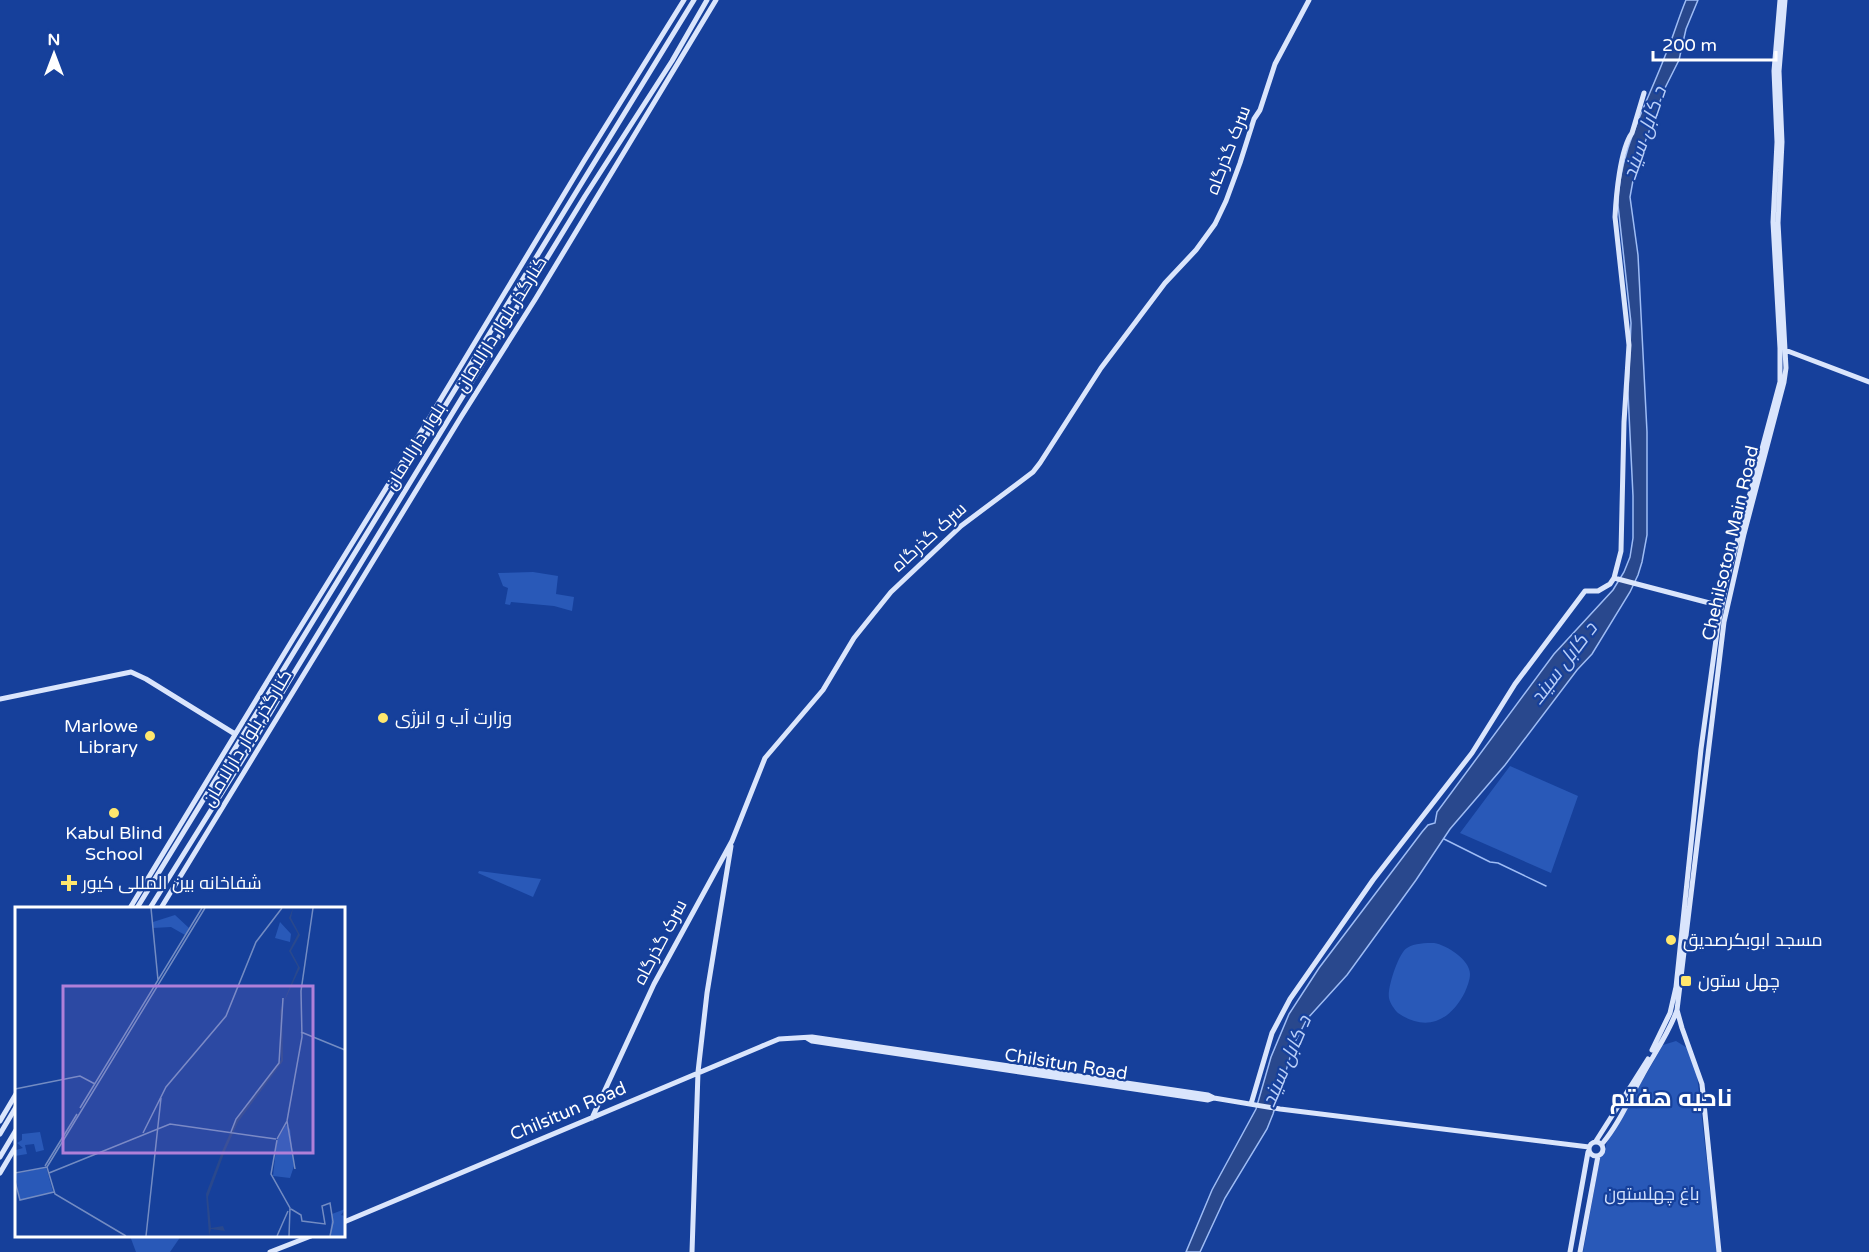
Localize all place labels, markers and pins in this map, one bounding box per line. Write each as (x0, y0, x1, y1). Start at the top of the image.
place label: وزارت آب و انرژی (395, 707, 512, 729)
marker: وزارت آب و انرژی (376, 711, 390, 725)
place label: Marlowe Library (64, 715, 138, 758)
marker: Marlowe Library (143, 729, 157, 743)
marker: Kabul Blind School (107, 806, 121, 820)
place label: Kabul Blind School (65, 822, 163, 865)
place label: شفاخانه بین المللی کیور (81, 872, 262, 894)
marker: شفاخانه بین المللی کیور (60, 874, 78, 892)
place label: مسجد ابوبکرصدیق (1683, 929, 1823, 952)
marker: مسجد ابوبکرصدیق (1664, 933, 1678, 947)
place label: چهل ستون (1698, 970, 1780, 993)
marker: چهل ستون (1679, 974, 1693, 988)

